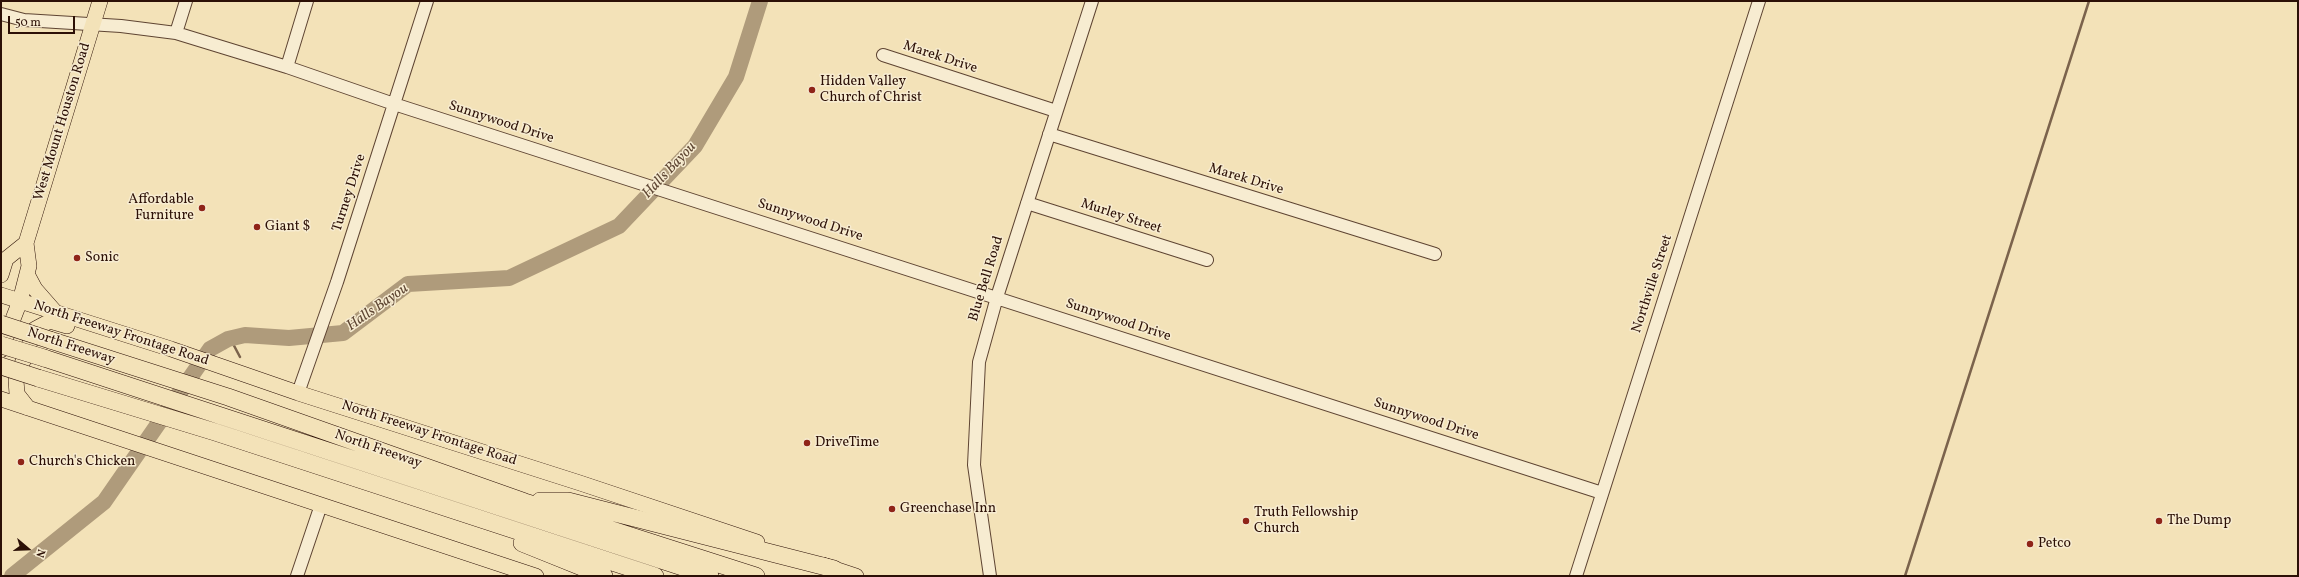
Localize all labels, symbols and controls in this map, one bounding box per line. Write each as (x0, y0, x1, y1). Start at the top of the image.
scale bar (10, 8, 77, 34)
text: 50 m (15, 15, 41, 31)
street label: Marek Drive (901, 38, 979, 78)
street label: West Mount Houston Road (31, 41, 95, 203)
place label: Hidden Valley Church of Christ (820, 74, 922, 106)
marker: Hidden Valley Church of Christ (807, 85, 817, 95)
street label: Sunnywood Drive (446, 98, 556, 148)
water label: Halls Bayou (639, 139, 701, 203)
street label: Turney Drive (330, 152, 370, 234)
street label: Marek Drive (1207, 161, 1285, 199)
place label: Affordable Furniture (128, 192, 194, 224)
street label: Sunnywood Drive (755, 196, 865, 246)
street label: Murley Street (1078, 196, 1164, 238)
marker: Affordable Furniture (197, 203, 207, 213)
place label: Giant $ (265, 219, 310, 235)
marker: Giant $ (252, 222, 262, 232)
street label: Northville Street (1629, 233, 1677, 335)
street label: Blue Bell Road (966, 234, 1008, 324)
place label: Sonic (85, 250, 119, 266)
marker: Sonic (72, 253, 82, 263)
water label: Halls Bayou (344, 280, 412, 336)
street label: Sunnywood Drive (1063, 296, 1173, 346)
street label: North Freeway Frontage Road (31, 298, 211, 370)
street label: North Freeway (25, 325, 117, 369)
street label: Sunnywood Drive (1371, 395, 1481, 445)
street label: North Freeway Frontage Road (339, 398, 519, 470)
street label: North Freeway (332, 427, 424, 473)
place label: DriveTime (815, 435, 879, 451)
marker: DriveTime (802, 438, 812, 448)
place label: Church's Chicken (29, 454, 135, 470)
marker: Church's Chicken (16, 457, 26, 467)
place label: Greenchase Inn (900, 501, 996, 517)
marker: Greenchase Inn (887, 504, 897, 514)
place label: Truth Fellowship Church (1254, 505, 1358, 538)
place label: The Dump (2167, 513, 2231, 529)
marker: Truth Fellowship Church (1241, 516, 1251, 526)
marker: The Dump (2154, 516, 2164, 526)
north arrow (8, 529, 48, 569)
place label: Petco (2038, 536, 2071, 552)
marker: Petco (2025, 539, 2035, 549)
text: N (31, 547, 48, 559)

